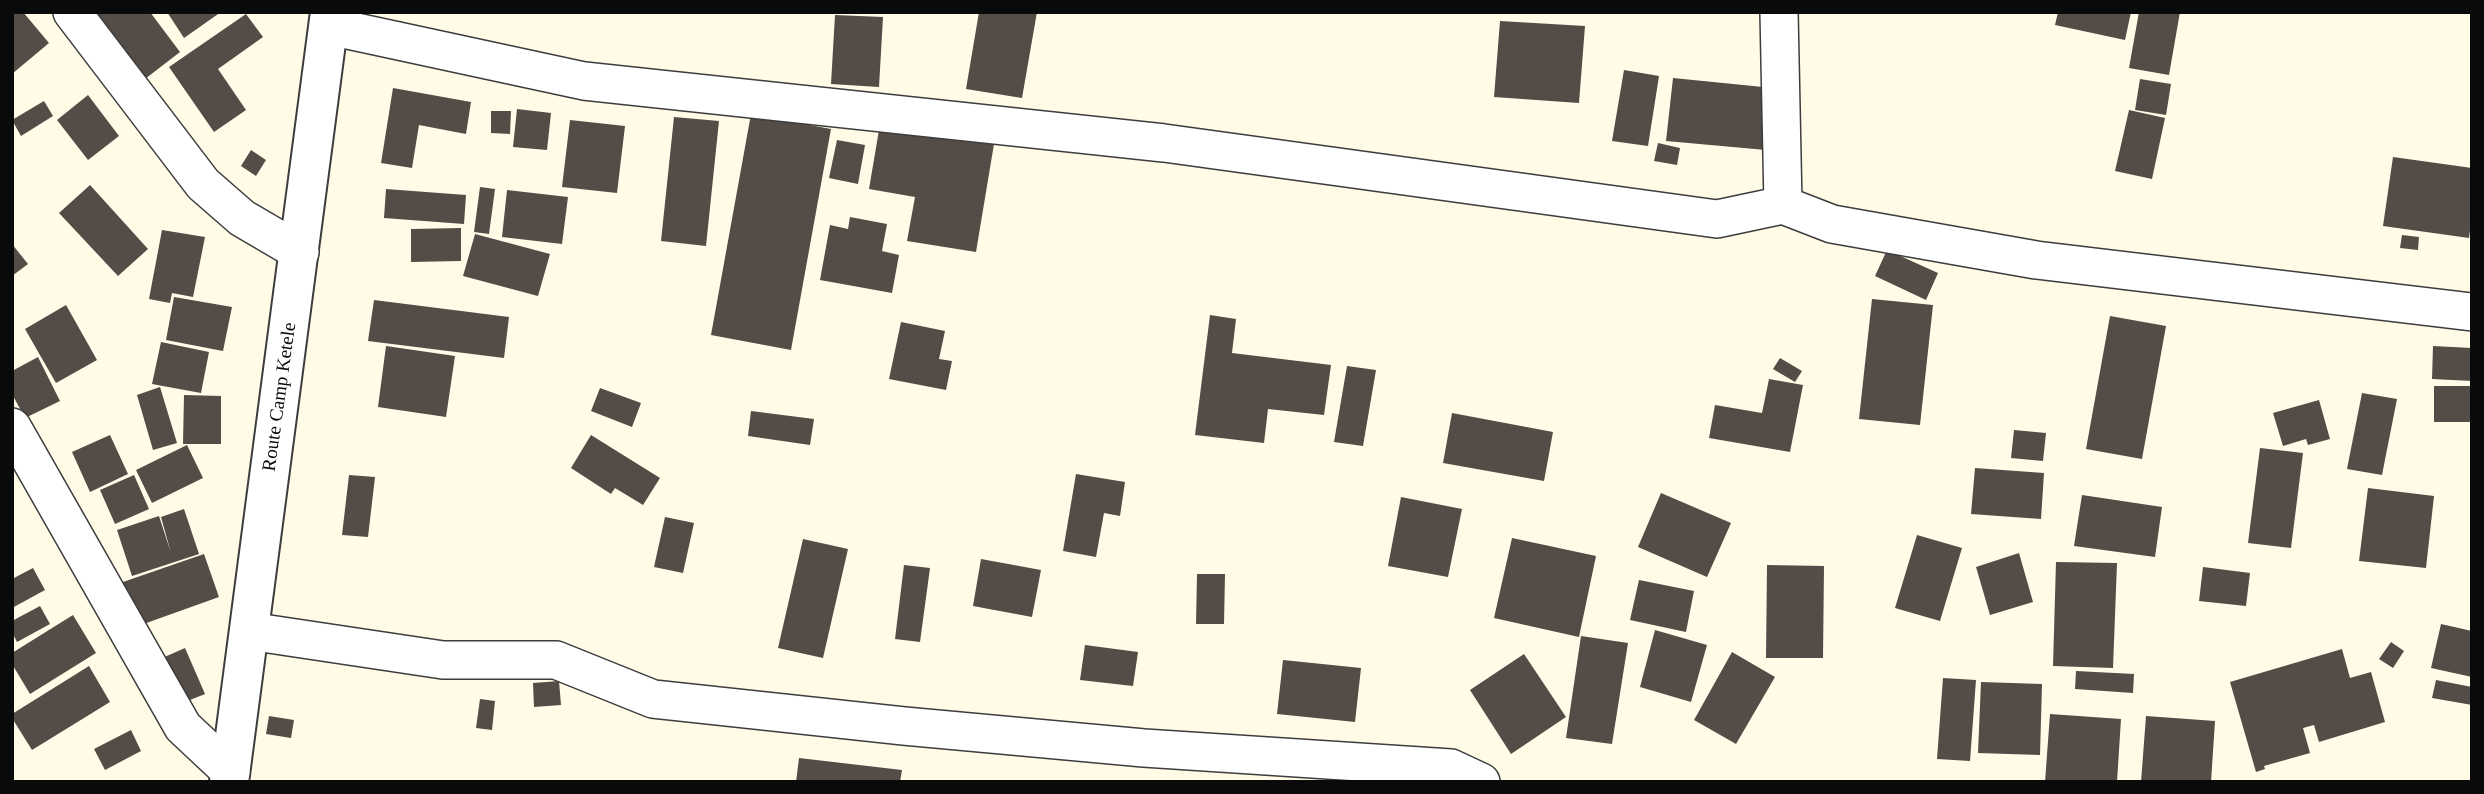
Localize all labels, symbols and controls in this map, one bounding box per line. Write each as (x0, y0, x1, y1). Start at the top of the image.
street label: Route Camp Ketele (258, 321, 302, 473)

